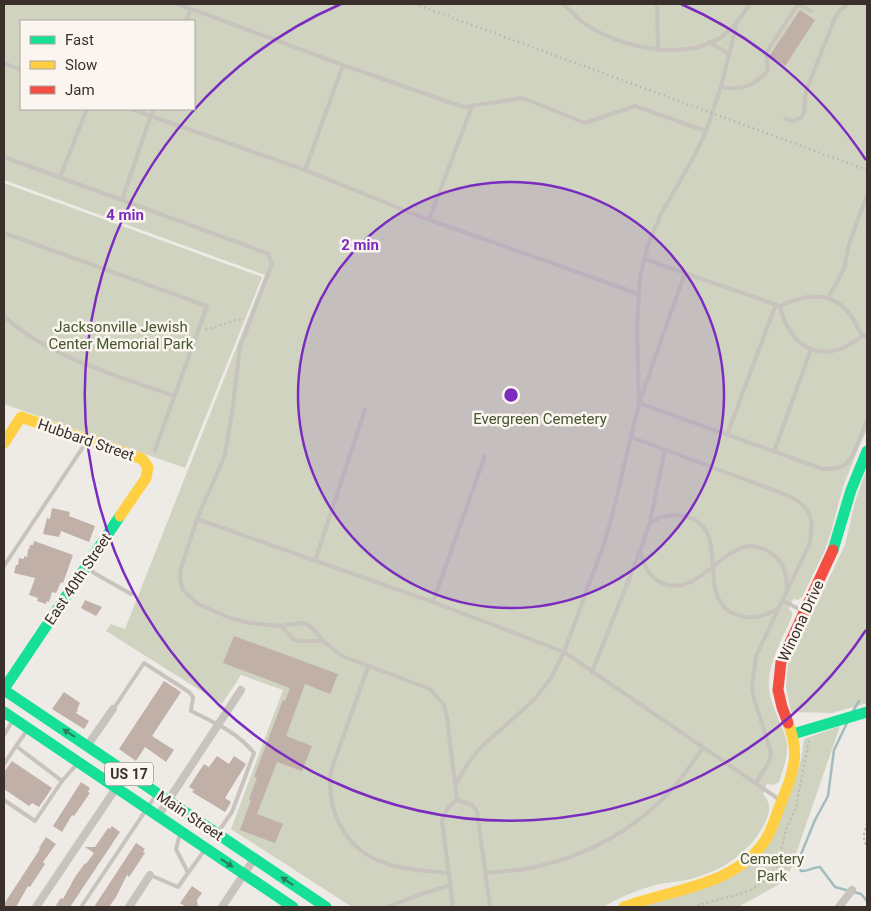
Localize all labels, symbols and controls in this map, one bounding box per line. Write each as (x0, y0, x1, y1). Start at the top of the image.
legend (20, 20, 195, 110)
text: Fast (65, 31, 94, 49)
text: Slow (65, 56, 97, 74)
text: Jam (65, 81, 95, 99)
text: 4 min (106, 206, 144, 224)
text: 2 min (341, 236, 379, 254)
park label: Jacksonville Jewish Center Memorial Park (49, 318, 194, 353)
centre of rings (502, 386, 520, 404)
park label: Evergreen Cemetery (473, 410, 607, 428)
street label: Hubbard Street (35, 415, 137, 465)
street label: East 40th Street (41, 530, 115, 628)
street label: Winona Drive (774, 577, 828, 665)
one-way arrow (62, 728, 76, 738)
road number: US 17 (105, 762, 153, 786)
street label: Main Street (153, 787, 227, 845)
park label: Cemetery Park (740, 850, 804, 885)
one-way arrow (220, 858, 234, 868)
one-way arrow (281, 876, 294, 886)

